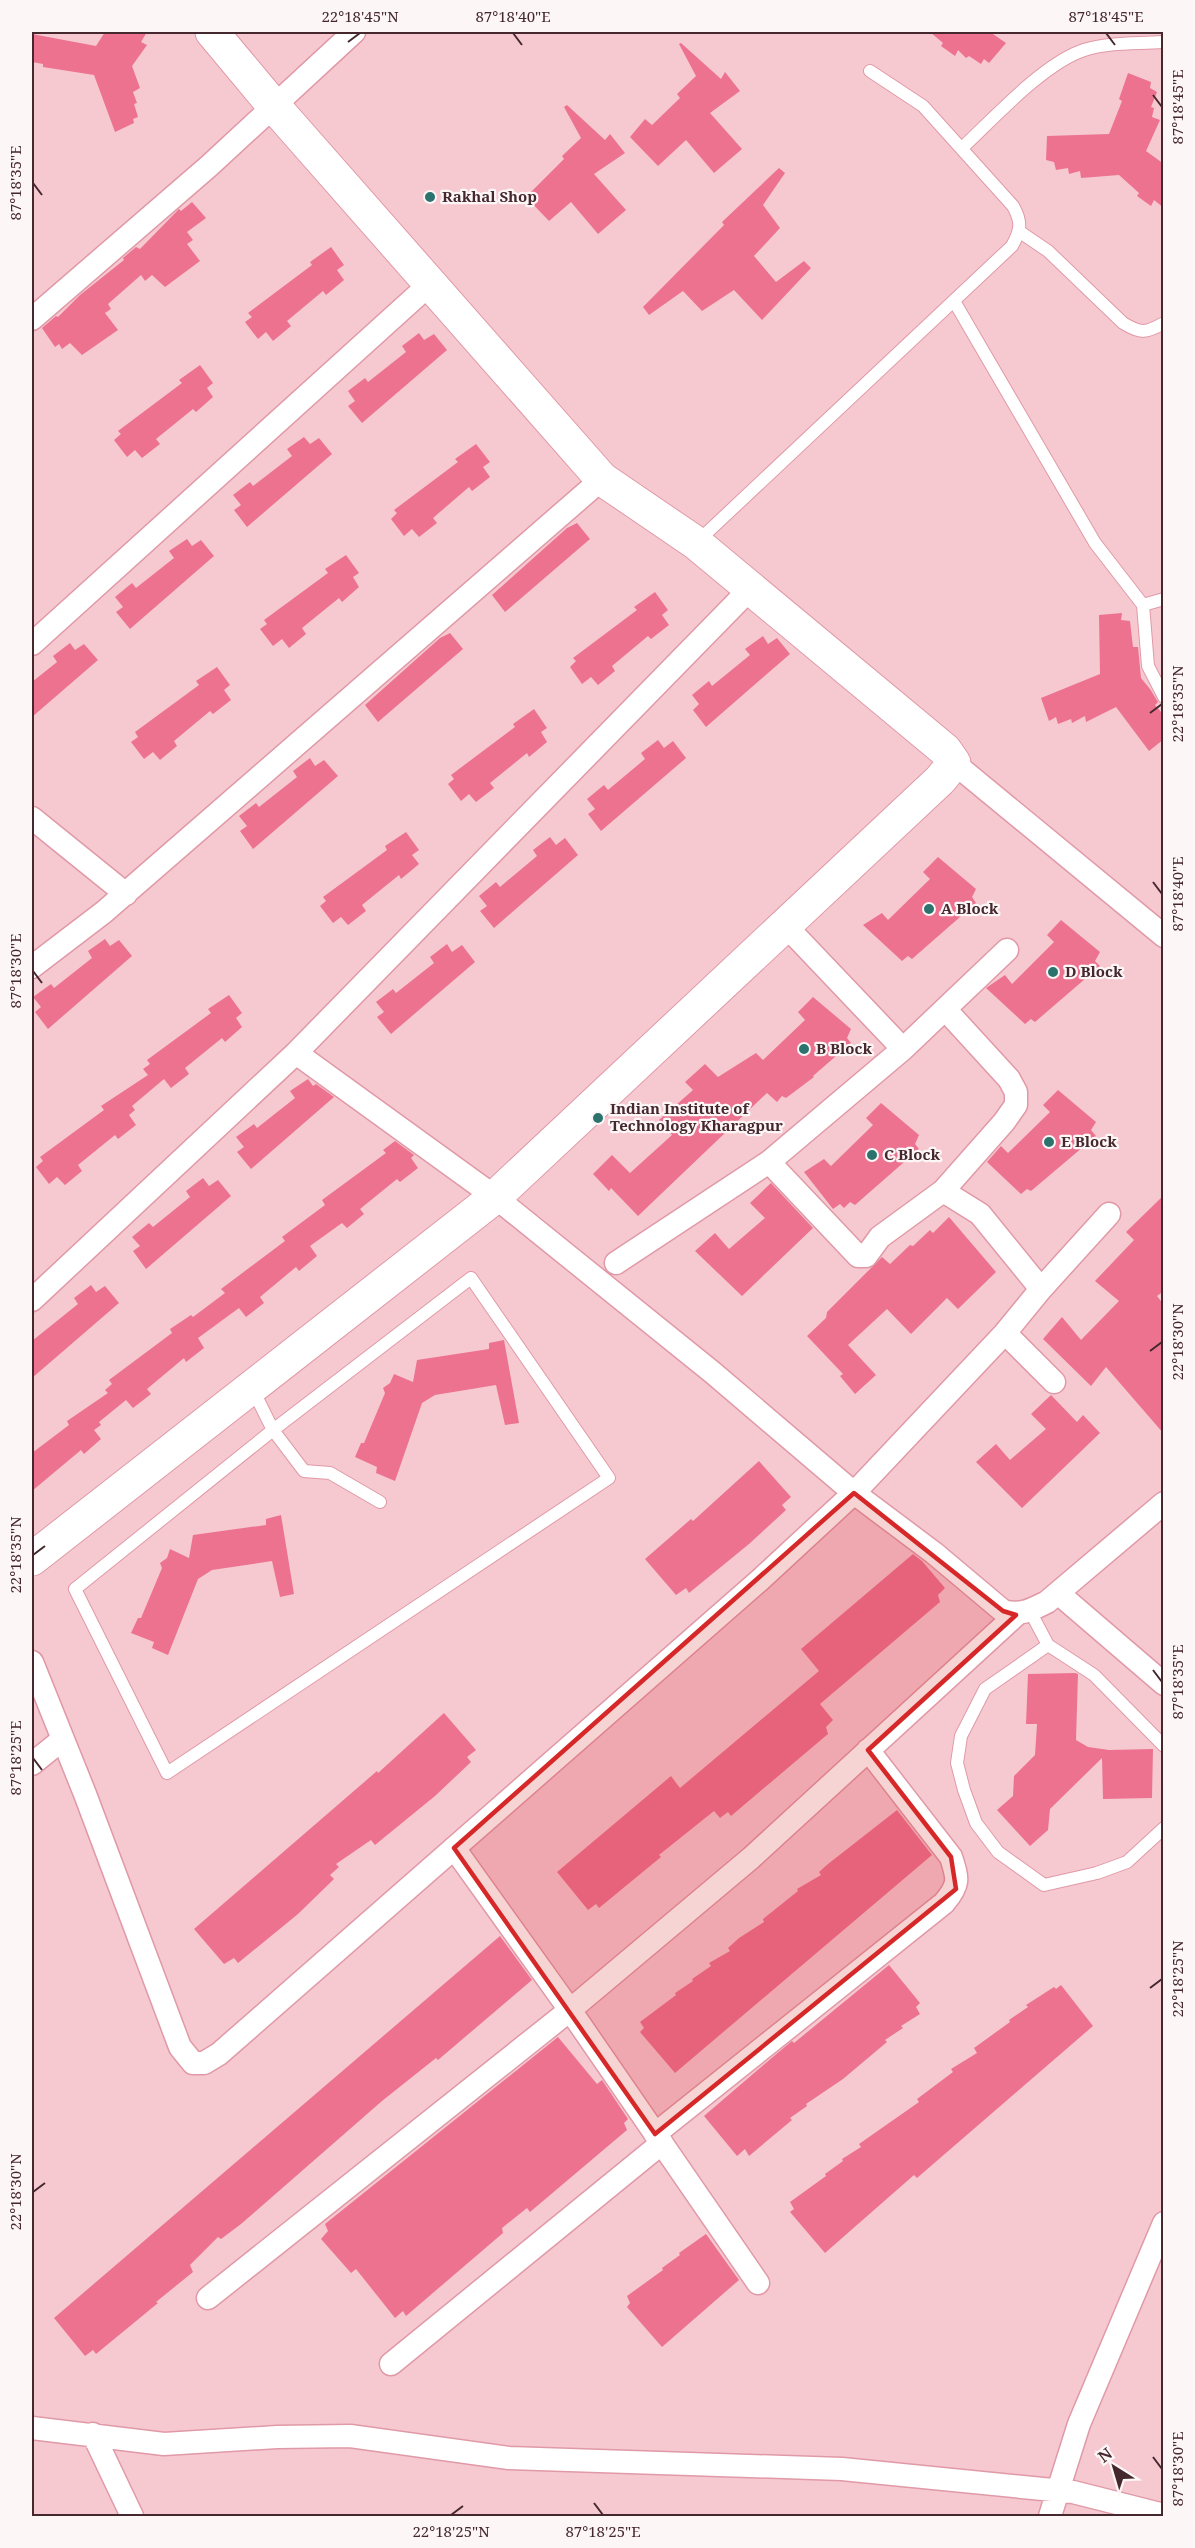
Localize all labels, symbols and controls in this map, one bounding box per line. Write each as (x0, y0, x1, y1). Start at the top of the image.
text: 22°18'45"N (321, 6, 399, 26)
text: 87°18'40"E (475, 6, 551, 26)
text: 87°18'45"E (1068, 6, 1144, 26)
text: 87°18'45"E (1167, 69, 1187, 145)
text: 87°18'35"E (5, 145, 25, 221)
place label: Rakhal Shop (442, 186, 537, 206)
marker: Rakhal Shop (423, 190, 437, 204)
text: 22°18'35"N (1167, 665, 1187, 743)
text: 87°18'40"E (1167, 856, 1187, 932)
place label: A Block (941, 898, 999, 918)
marker: A Block (922, 902, 936, 916)
text: 87°18'30"E (5, 933, 25, 1009)
place label: D Block (1065, 961, 1123, 981)
marker: D Block (1046, 965, 1060, 979)
place label: B Block (816, 1038, 872, 1058)
marker: B Block (797, 1042, 811, 1056)
place label: Indian Institute of Technology Kharagpur (610, 1098, 783, 1135)
marker: Indian Institute of Technology Kharagpur (591, 1111, 605, 1125)
place label: E Block (1061, 1131, 1117, 1151)
marker: E Block (1042, 1135, 1056, 1149)
place label: C Block (884, 1144, 940, 1164)
marker: C Block (865, 1148, 879, 1162)
text: 22°18'30"N (1167, 1303, 1187, 1381)
text: 22°18'35"N (5, 1516, 25, 1594)
text: 87°18'35"E (1167, 1644, 1187, 1720)
text: 87°18'25"E (5, 1720, 25, 1796)
text: 22°18'25"N (1167, 1940, 1187, 2018)
text: 22°18'30"N (5, 2153, 25, 2231)
text: 87°18'30"E (1167, 2431, 1187, 2507)
north arrow (1084, 2437, 1144, 2497)
text: N (1093, 2442, 1117, 2468)
text: 22°18'25"N (412, 2521, 490, 2541)
text: 87°18'25"E (565, 2521, 641, 2541)

